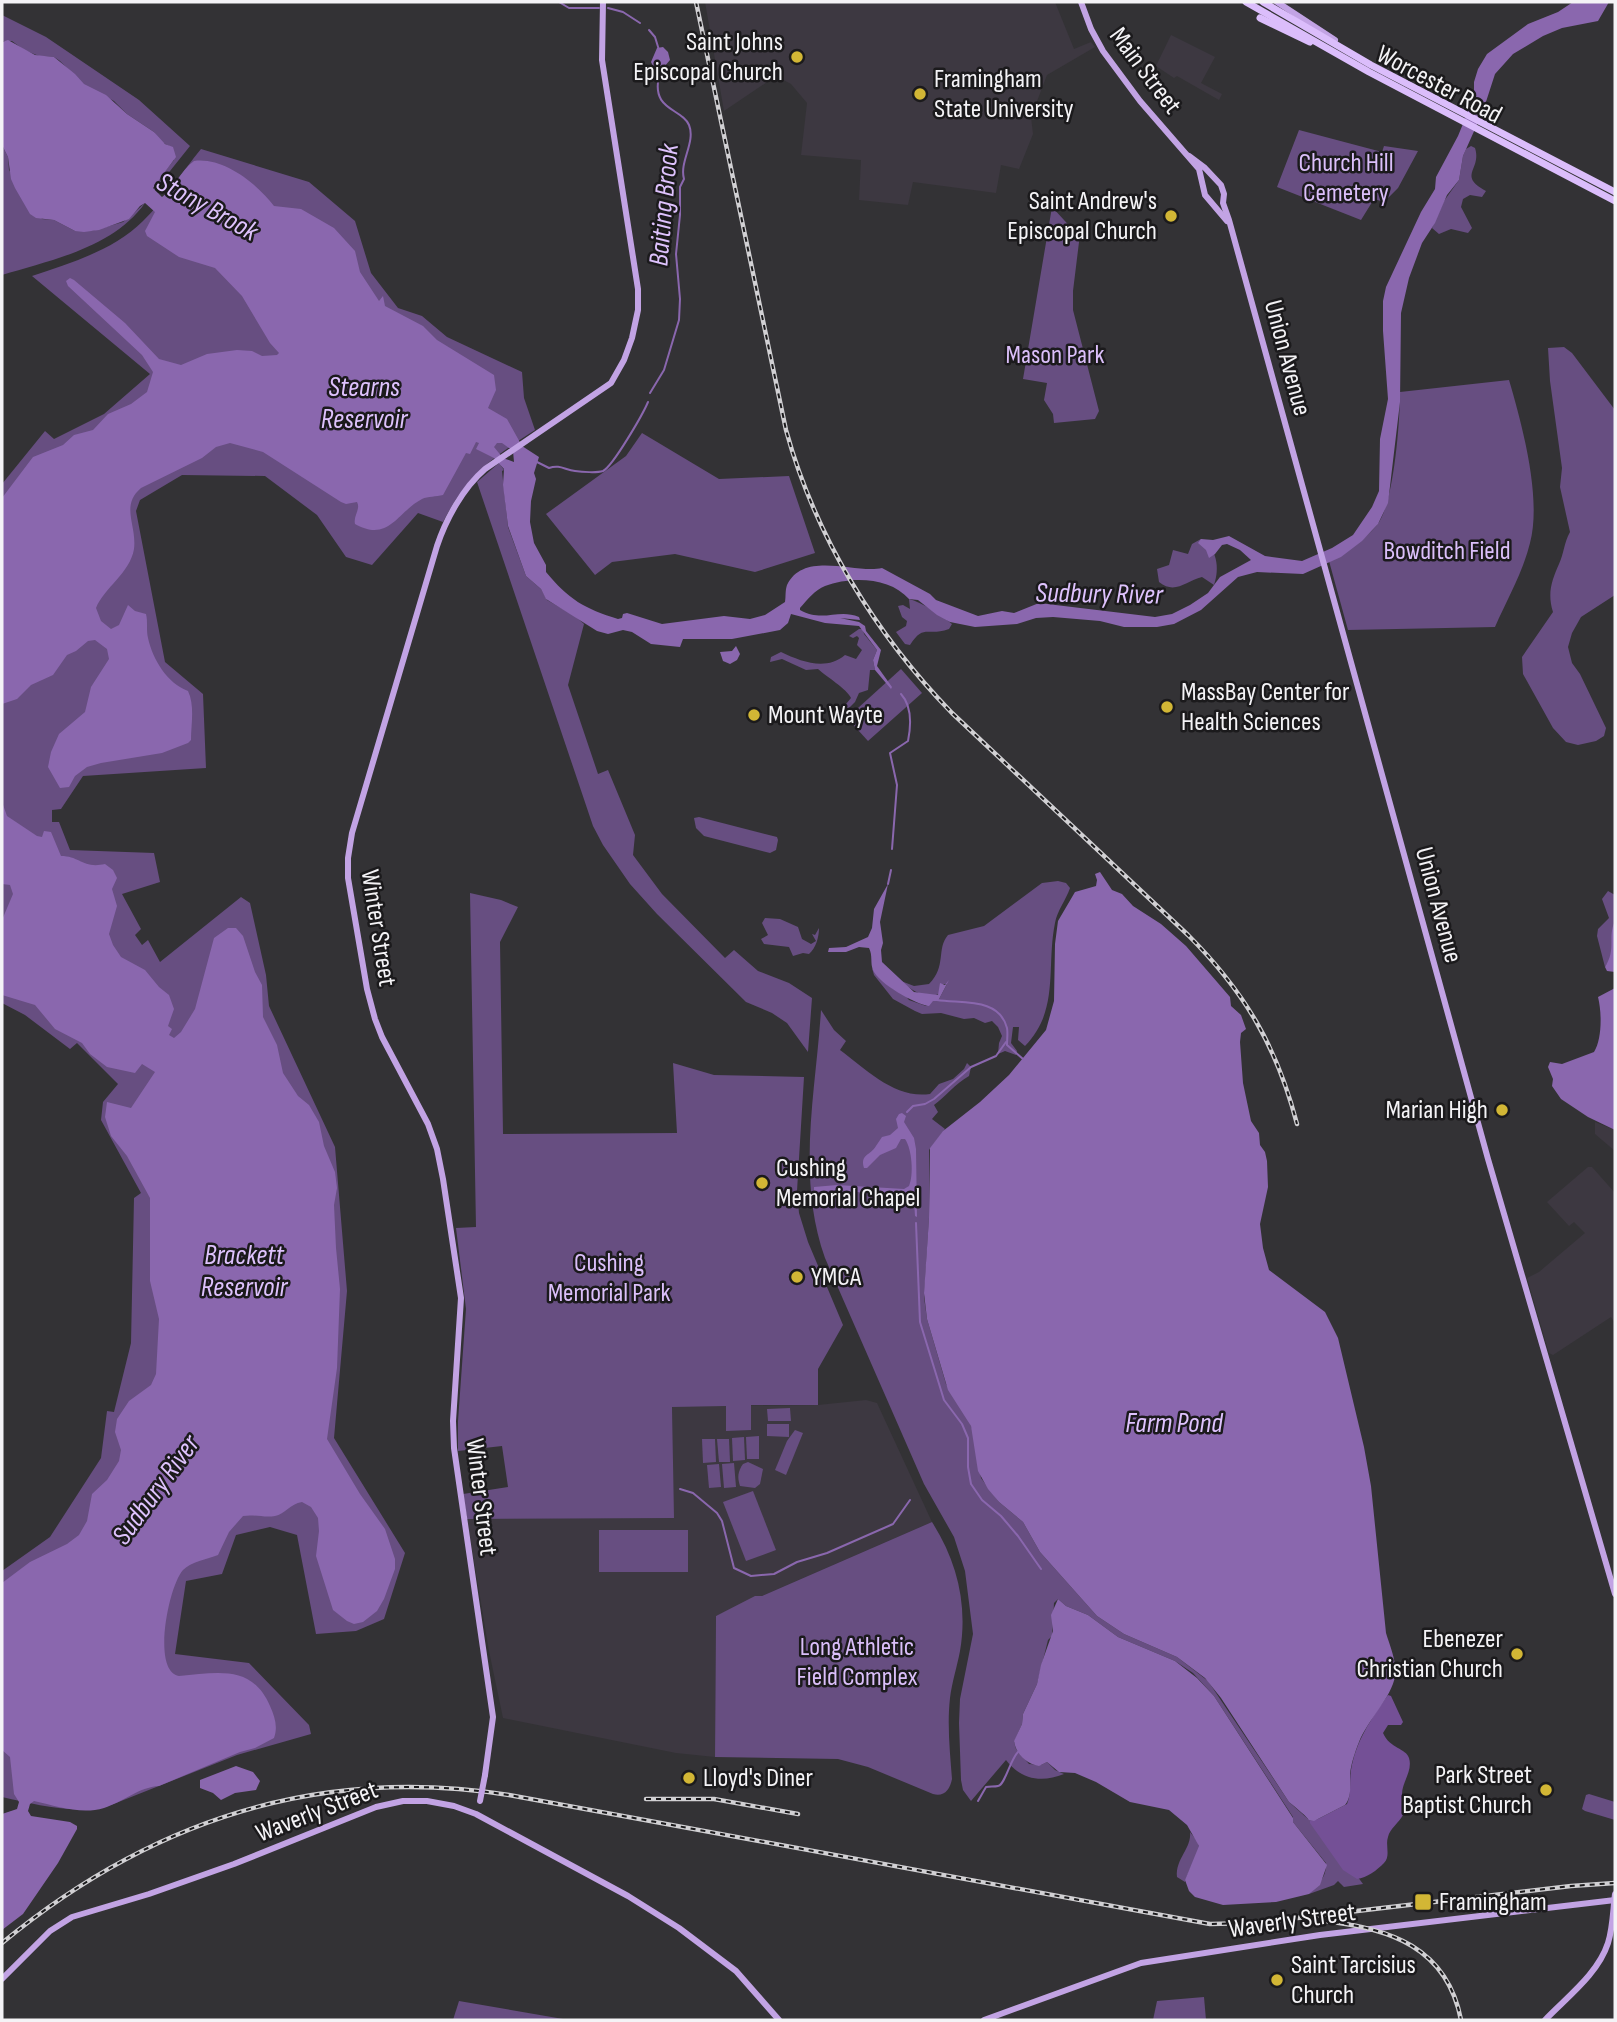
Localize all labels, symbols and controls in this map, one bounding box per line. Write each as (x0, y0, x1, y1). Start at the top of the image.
street label: Main Street (1102, 22, 1188, 120)
place label: Saint Johns Episcopal Church (633, 27, 783, 88)
street label: Worcester Road (1371, 39, 1507, 131)
marker: Saint Johns Episcopal Church (789, 49, 805, 65)
place label: Framingham State University (934, 64, 1074, 125)
marker: Framingham State University (912, 86, 928, 102)
water label: Baiting Brook (642, 141, 686, 267)
park label: Church Hill Cemetery (1298, 148, 1394, 209)
water label: Stony Brook (151, 166, 265, 249)
place label: Saint Andrew's Episcopal Church (1007, 186, 1157, 247)
marker: Saint Andrew's Episcopal Church (1163, 208, 1179, 224)
street label: Union Avenue (1257, 297, 1317, 419)
park label: Mason Park (1006, 340, 1105, 371)
water label: Stearns Reservoir (321, 371, 408, 436)
park label: Bowditch Field (1383, 536, 1511, 567)
water label: Sudbury River (1035, 576, 1164, 612)
place label: MassBay Center for Health Sciences (1181, 677, 1350, 738)
marker: MassBay Center for Health Sciences (1159, 699, 1175, 715)
place label: Mount Wayte (768, 700, 883, 731)
marker: Mount Wayte (746, 707, 762, 723)
street label: Union Avenue (1408, 844, 1468, 966)
street label: Winter Street (353, 867, 403, 989)
place label: Marian High (1385, 1095, 1488, 1126)
marker: Marian High (1494, 1102, 1510, 1118)
place label: Cushing Memorial Chapel (776, 1153, 920, 1214)
marker: Cushing Memorial Chapel (754, 1175, 770, 1191)
water label: Brackett Reservoir (201, 1239, 288, 1304)
park label: Cushing Memorial Park (548, 1248, 670, 1309)
place label: YMCA (811, 1262, 862, 1293)
marker: YMCA (789, 1269, 805, 1285)
water label: Farm Pond (1125, 1407, 1224, 1440)
water label: Sudbury River (105, 1428, 207, 1551)
street label: Winter Street (458, 1437, 504, 1557)
place label: Ebenezer Christian Church (1356, 1624, 1504, 1685)
park label: Long Athletic Field Complex (797, 1632, 918, 1693)
marker: Ebenezer Christian Church (1509, 1646, 1525, 1662)
place label: Park Street Baptist Church (1402, 1760, 1532, 1821)
place label: Lloyd's Diner (703, 1763, 813, 1794)
marker: Lloyd's Diner (681, 1770, 697, 1786)
street label: Waverly Street (252, 1775, 382, 1849)
marker: Park Street Baptist Church (1538, 1782, 1554, 1798)
place label: Framingham (1439, 1887, 1547, 1918)
marker: Framingham (1413, 1892, 1433, 1912)
street label: Waverly Street (1227, 1897, 1357, 1945)
place label: Saint Tarcisius Church (1291, 1950, 1416, 2011)
marker: Saint Tarcisius Church (1269, 1972, 1285, 1988)

